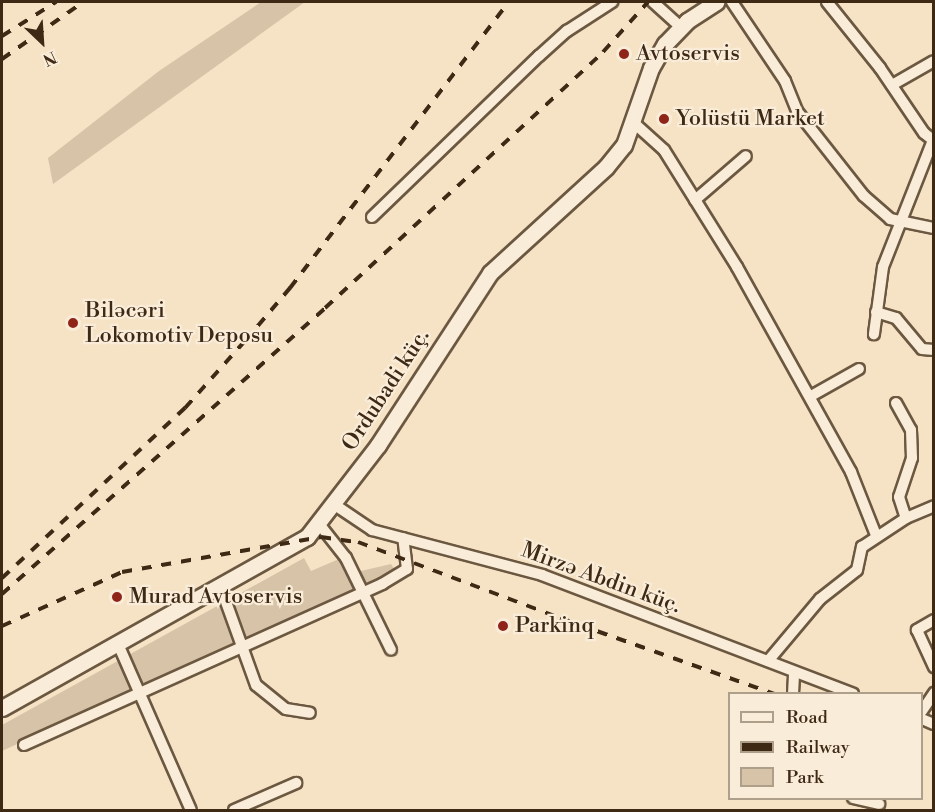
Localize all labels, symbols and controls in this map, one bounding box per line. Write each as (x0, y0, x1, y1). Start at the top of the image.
north arrow (12, 12, 72, 72)
place label: Avtoservis (636, 41, 740, 67)
text: N (40, 47, 60, 70)
marker: Avtoservis (617, 47, 631, 61)
place label: Yolüstü Market (676, 106, 825, 132)
marker: Yolüstü Market (657, 112, 671, 126)
place label: Biləcəri Lokomotiv Deposu (85, 297, 273, 348)
marker: Biləcəri Lokomotiv Deposu (66, 316, 80, 330)
street label: Ordubadi küç. (337, 324, 435, 456)
street label: Mirzə Abdin küç. (518, 537, 684, 619)
place label: Murad Avtoservis (129, 584, 302, 610)
marker: Murad Avtoservis (110, 590, 124, 604)
place label: Parkinq (515, 613, 594, 639)
marker: Parkinq (496, 619, 510, 633)
legend (728, 692, 923, 800)
text: Road (786, 706, 828, 729)
text: Railway (786, 736, 849, 759)
text: Park (786, 766, 823, 789)

